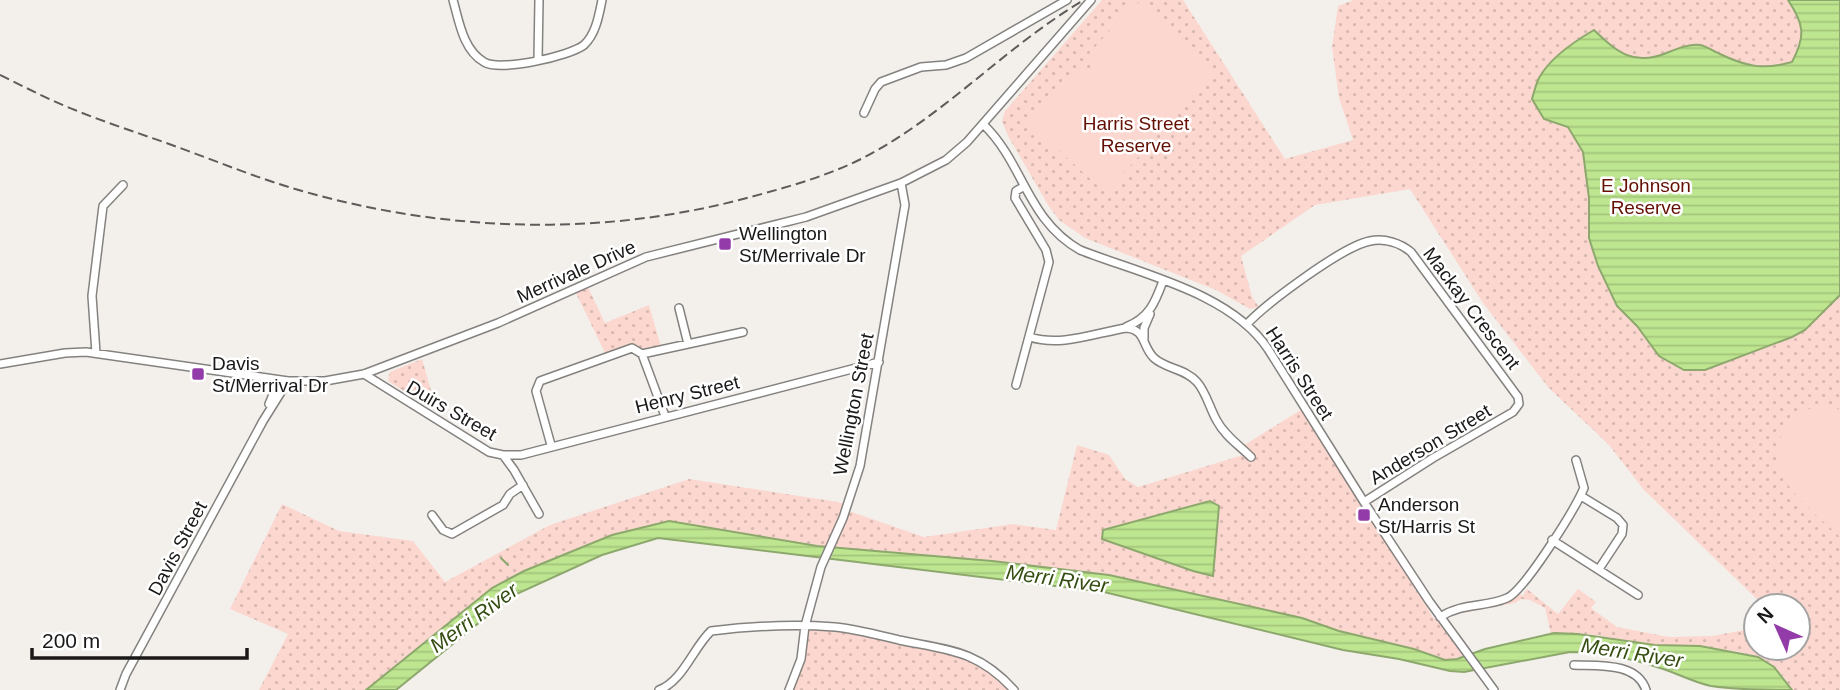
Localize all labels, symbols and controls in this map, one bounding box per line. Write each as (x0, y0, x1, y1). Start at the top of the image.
park label: Harris Street Reserve (1083, 113, 1190, 156)
park label: E Johnson Reserve (1601, 175, 1691, 218)
place label: Wellington St/Merrivale Dr (739, 223, 866, 266)
street label: Merrivale Drive (514, 236, 639, 307)
marker: Wellington St/Merrivale Dr (717, 236, 733, 252)
street label: Mackay Crescent (1419, 243, 1525, 374)
street label: Harris Street (1262, 323, 1338, 424)
street label: Wellington Street (829, 331, 878, 477)
place label: Davis St/Merrival Dr (212, 353, 329, 396)
marker: Davis St/Merrival Dr (190, 366, 206, 382)
street label: Henry Street (633, 371, 742, 418)
street label: Duirs Street (403, 376, 501, 445)
street label: Anderson Street (1366, 400, 1495, 489)
place label: Anderson St/Harris St (1378, 494, 1476, 537)
street label: Davis Street (144, 497, 211, 599)
marker: Anderson St/Harris St (1356, 507, 1372, 523)
water label: Merri River (1005, 560, 1110, 597)
water label: Merri River (425, 578, 523, 657)
north arrow (1742, 592, 1812, 662)
text: N (1753, 603, 1778, 628)
scale bar (32, 616, 247, 660)
text: 200 m (42, 629, 100, 652)
water label: Merri River (1580, 633, 1686, 672)

